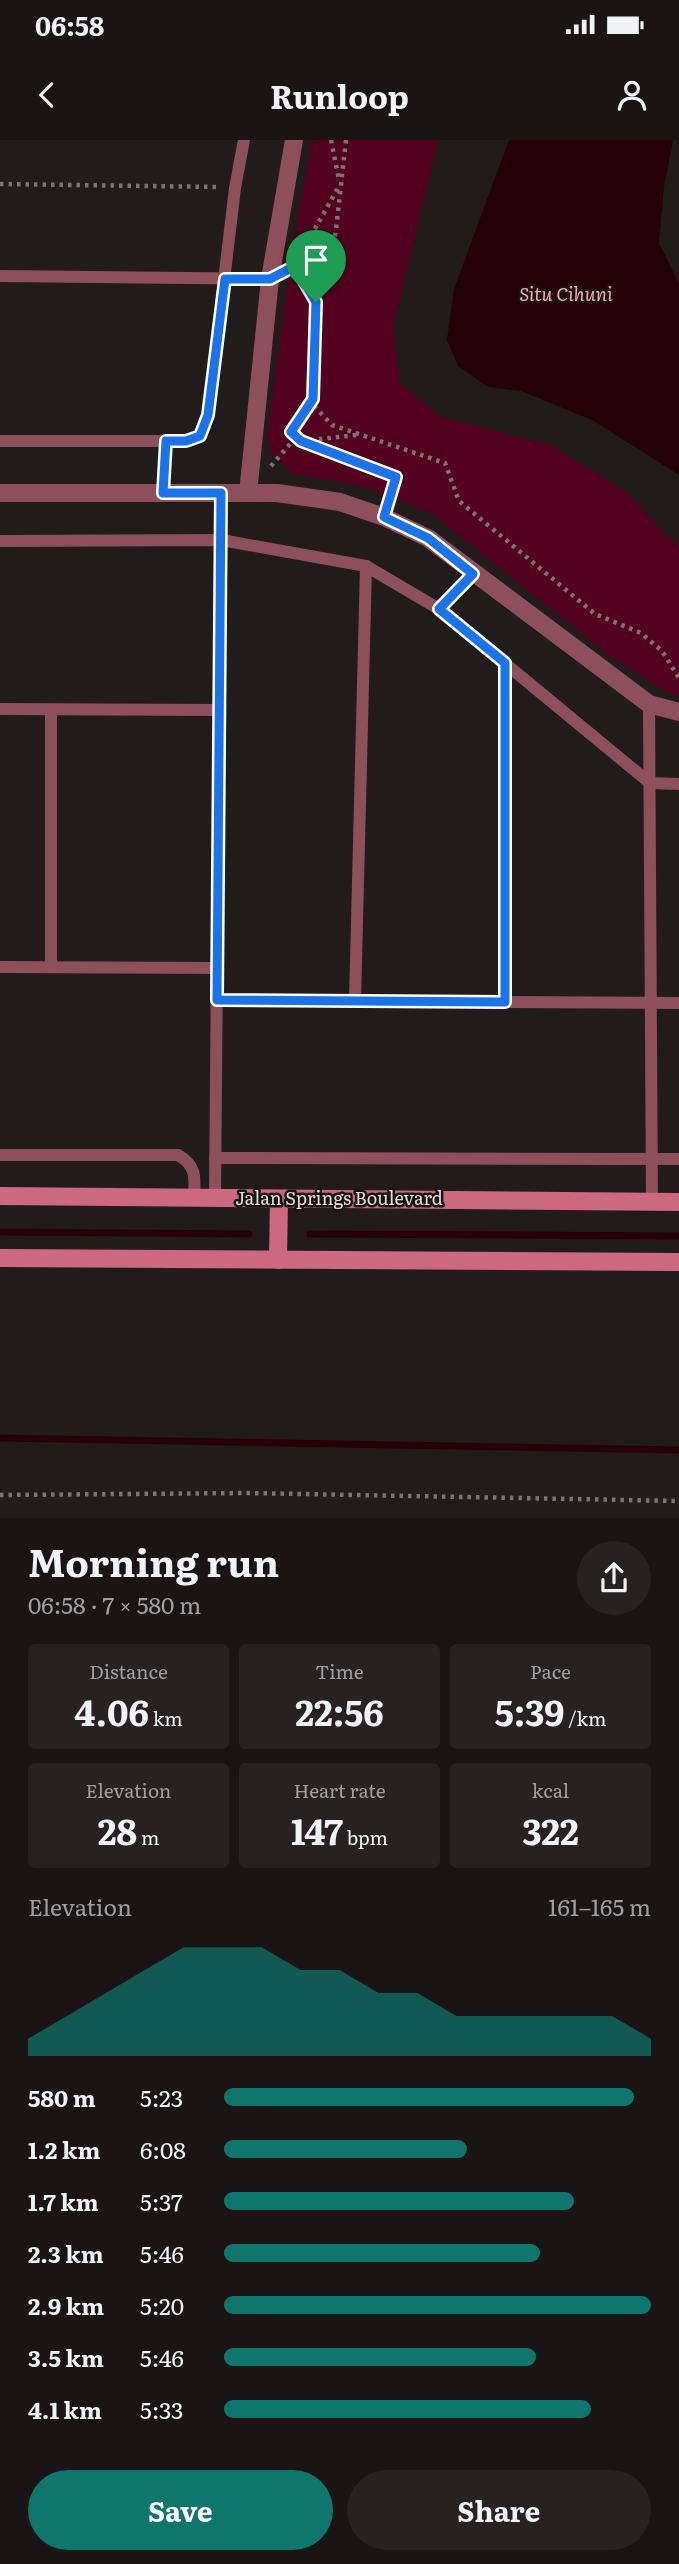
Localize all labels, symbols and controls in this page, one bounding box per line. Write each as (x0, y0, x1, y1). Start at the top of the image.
text: 06:58 (35, 5, 104, 44)
text: Runloop (270, 71, 409, 119)
icon: back (28, 76, 66, 114)
icon: person (613, 76, 651, 114)
pin (286, 230, 346, 302)
icon: arrive (297, 241, 335, 279)
water label: Situ Cihuni (519, 279, 613, 307)
street label: Jalan Springs Boulevard (235, 1184, 443, 1211)
text: Morning run (28, 1532, 279, 1589)
button: share (577, 1541, 651, 1615)
text: 06:58 · 7 × 580 m (28, 1587, 201, 1621)
text: Distance (89, 1657, 168, 1685)
text: Time (315, 1657, 364, 1685)
text: Pace (530, 1657, 571, 1685)
text: 4.06 (74, 1685, 149, 1737)
text: 22:56 (295, 1685, 384, 1737)
text: 5:39 (495, 1685, 565, 1737)
text: km (149, 1704, 183, 1732)
text: /km (565, 1704, 606, 1732)
text: Elevation (86, 1776, 171, 1804)
text: Heart rate (293, 1776, 386, 1804)
text: kcal (532, 1776, 569, 1804)
text: 28 (98, 1804, 137, 1856)
text: 147 (291, 1804, 343, 1856)
text: 322 (522, 1804, 579, 1856)
text: m (137, 1823, 159, 1851)
text: bpm (343, 1823, 388, 1851)
text: Elevation (28, 1889, 132, 1923)
text: 161–165 m (548, 1889, 651, 1923)
text: 580 m (28, 2080, 96, 2114)
text: 5:23 (140, 2080, 183, 2114)
text: 1.2 km (28, 2132, 100, 2166)
text: 6:08 (140, 2132, 186, 2166)
text: 1.7 km (28, 2184, 99, 2218)
text: 5:37 (140, 2184, 183, 2218)
text: 2.3 km (28, 2236, 104, 2270)
text: 5:46 (140, 2236, 184, 2270)
text: 2.9 km (28, 2288, 104, 2322)
text: 5:20 (140, 2288, 184, 2322)
text: 3.5 km (28, 2340, 104, 2374)
text: 5:46 (140, 2340, 184, 2374)
text: 4.1 km (28, 2392, 102, 2426)
text: 5:33 (140, 2392, 183, 2426)
button: Save (28, 2470, 333, 2550)
button: Share (347, 2470, 651, 2550)

